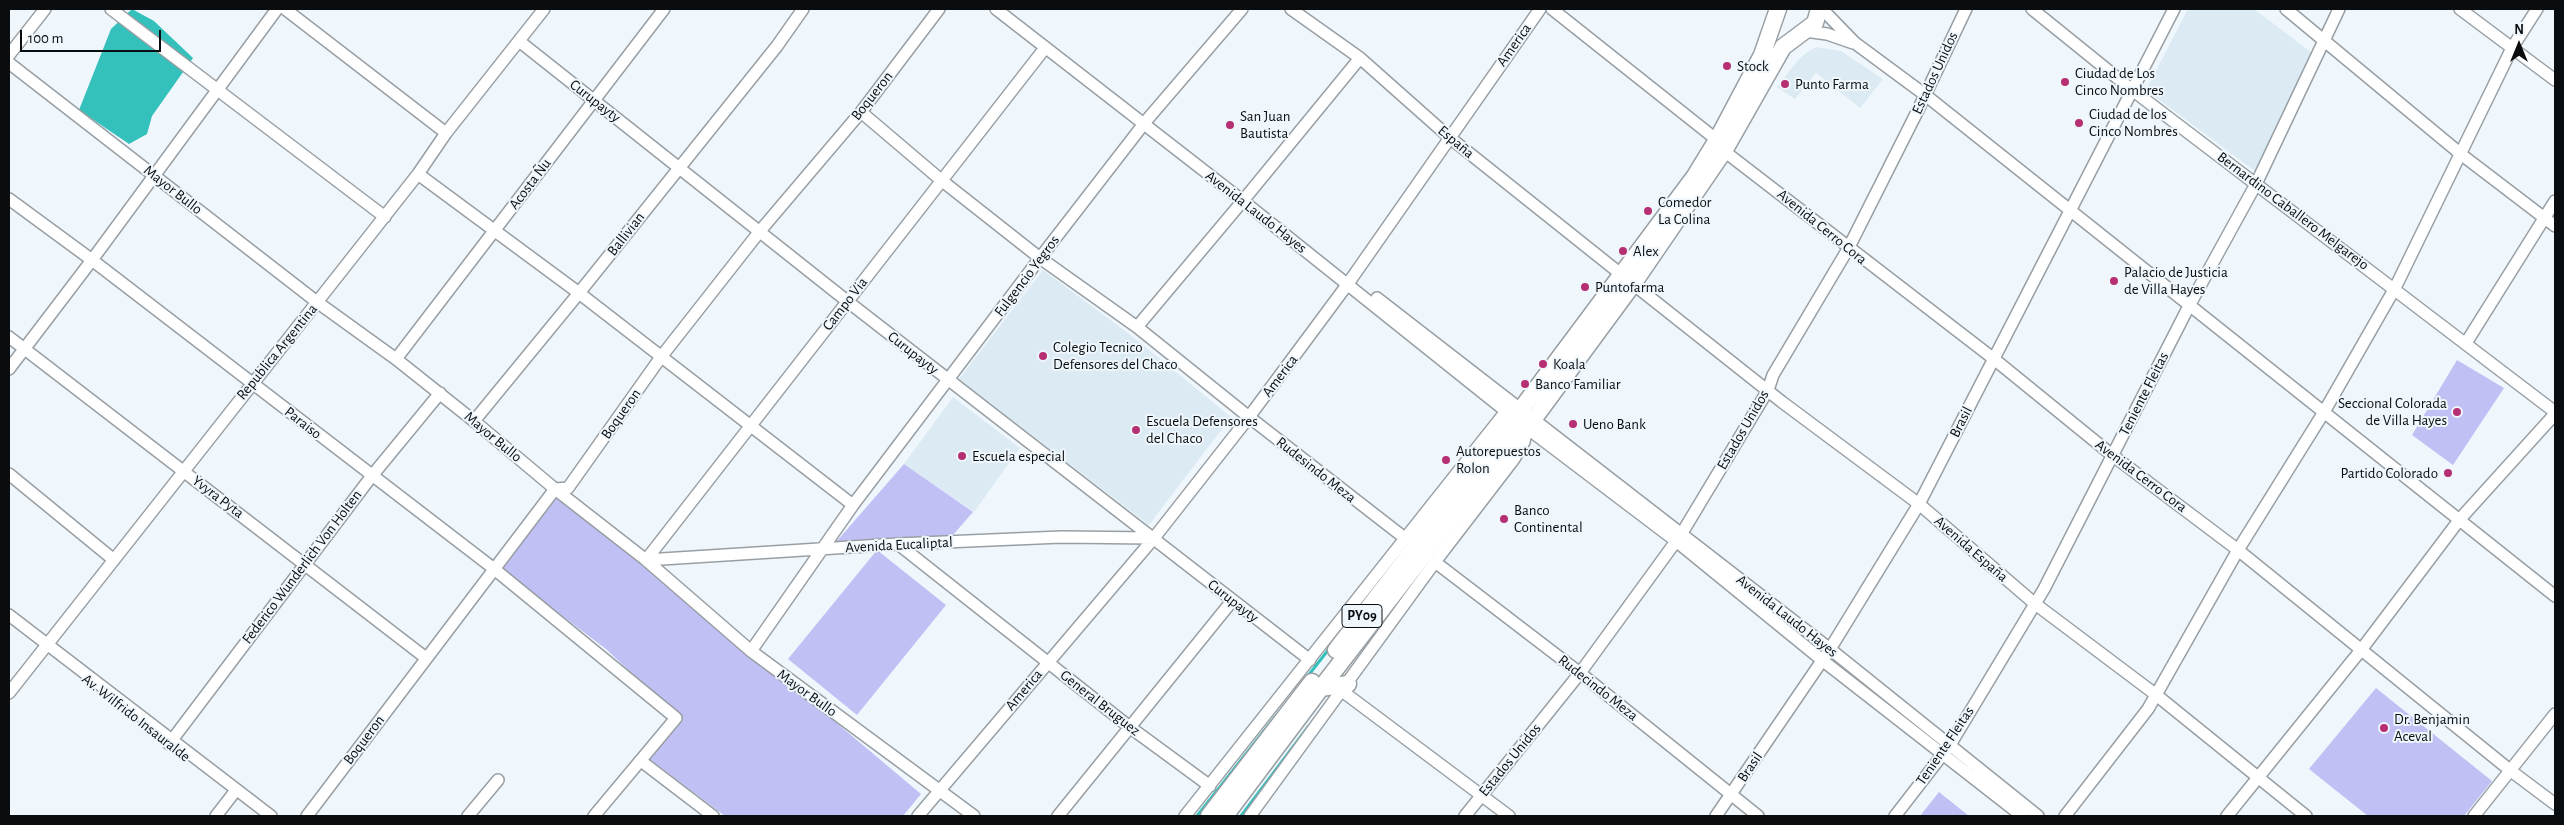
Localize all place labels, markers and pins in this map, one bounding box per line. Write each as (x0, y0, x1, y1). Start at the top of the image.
place label: Stock (1737, 57, 1769, 75)
marker: Stock (1721, 60, 1733, 72)
place label: Ciudad de Los Cinco Nombres (2075, 64, 2164, 99)
place label: Punto Farma (1795, 75, 1869, 93)
marker: Ciudad de Los Cinco Nombres (2059, 76, 2071, 88)
marker: Punto Farma (1779, 78, 1791, 90)
place label: Ciudad de los Cinco Nombres (2089, 105, 2178, 140)
place label: San Juan Bautista (1240, 107, 1290, 142)
marker: Ciudad de los Cinco Nombres (2073, 117, 2085, 129)
marker: San Juan Bautista (1224, 119, 1236, 131)
place label: Comedor La Colina (1658, 193, 1711, 228)
marker: Comedor La Colina (1642, 205, 1654, 217)
place label: Alex (1633, 242, 1659, 260)
marker: Alex (1617, 245, 1629, 257)
place label: Palacio de Justicia de Villa Hayes (2124, 263, 2228, 298)
marker: Palacio de Justicia de Villa Hayes (2108, 275, 2120, 287)
place label: Puntofarma (1595, 278, 1664, 296)
marker: Puntofarma (1579, 281, 1591, 293)
place label: Colegio Tecnico Defensores del Chaco (1053, 338, 1178, 373)
marker: Colegio Tecnico Defensores del Chaco (1037, 350, 1049, 362)
place label: Koala (1553, 355, 1586, 373)
marker: Koala (1537, 358, 1549, 370)
place label: Banco Familiar (1535, 375, 1621, 393)
marker: Banco Familiar (1519, 378, 1531, 390)
place label: Seccional Colorada de Villa Hayes (2338, 394, 2447, 429)
marker: Seccional Colorada de Villa Hayes (2451, 406, 2463, 418)
place label: Escuela Defensores del Chaco (1146, 412, 1258, 447)
place label: Ueno Bank (1583, 415, 1646, 433)
marker: Ueno Bank (1567, 418, 1579, 430)
marker: Escuela Defensores del Chaco (1130, 424, 1142, 436)
place label: Autorepuestos Rolon (1456, 442, 1541, 477)
place label: Escuela especial (972, 447, 1065, 465)
marker: Escuela especial (956, 450, 968, 462)
marker: Autorepuestos Rolon (1440, 454, 1452, 466)
place label: Partido Colorado (2340, 464, 2438, 482)
marker: Partido Colorado (2442, 467, 2454, 479)
place label: Banco Continental (1514, 501, 1583, 536)
marker: Banco Continental (1498, 513, 1510, 525)
place label: Dr. Benjamin Aceval (2394, 710, 2470, 745)
marker: Dr. Benjamin Aceval (2378, 722, 2390, 734)

